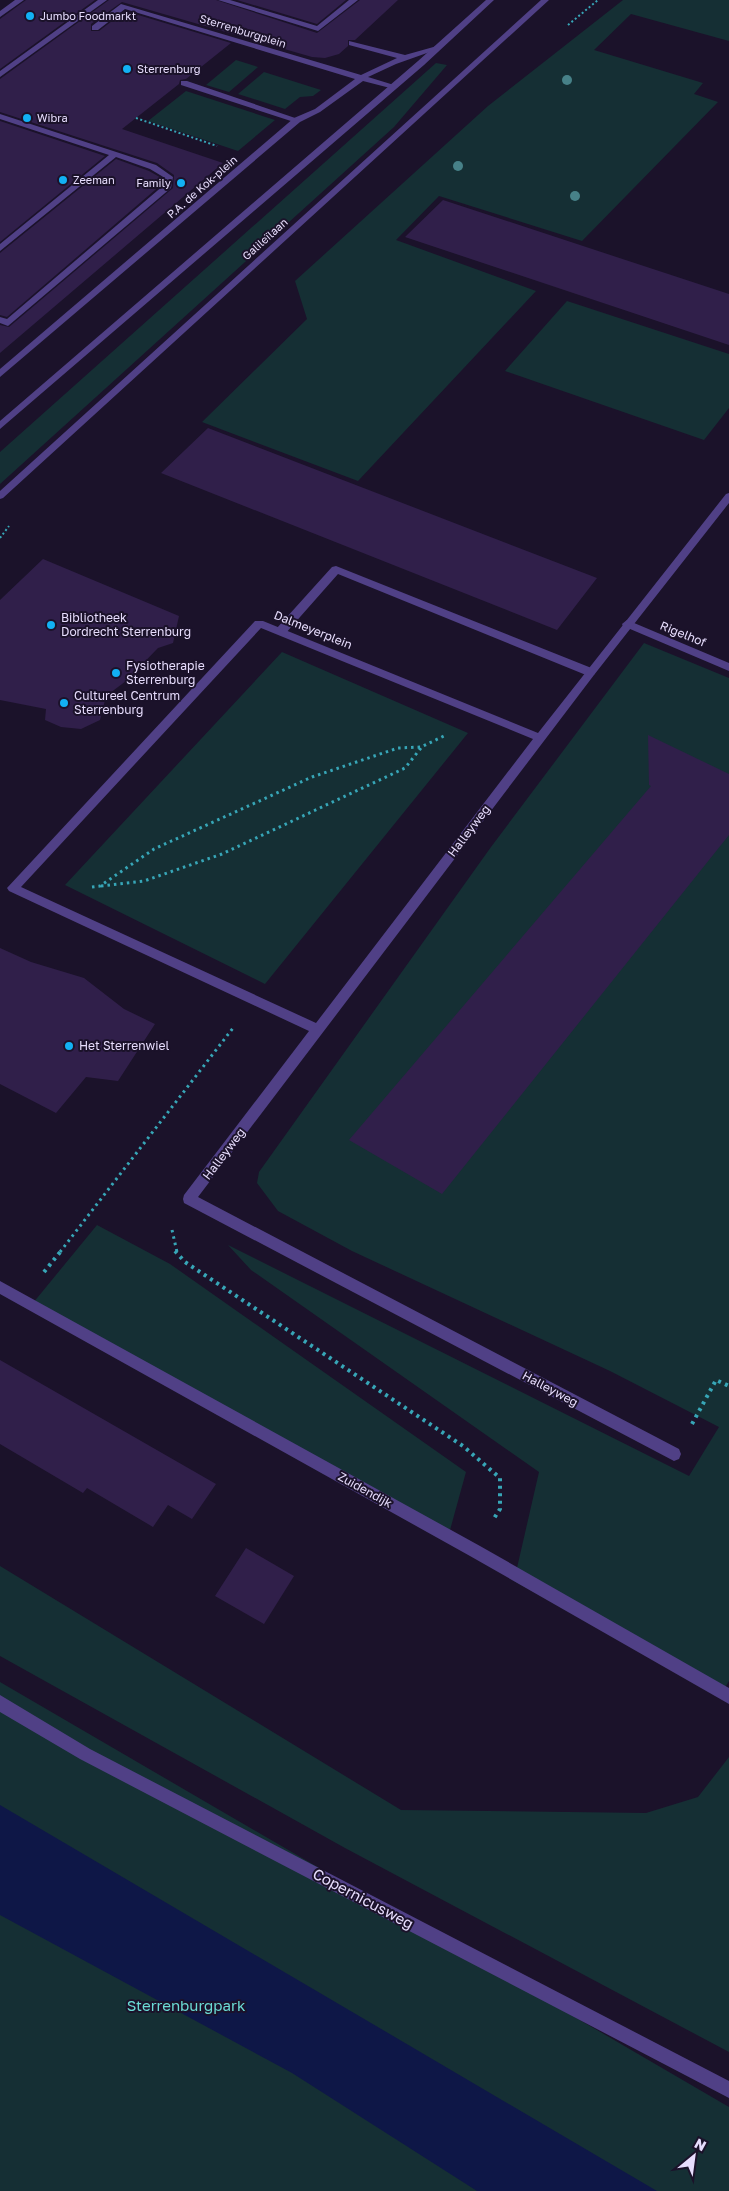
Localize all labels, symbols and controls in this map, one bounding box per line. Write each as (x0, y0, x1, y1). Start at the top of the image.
place label: Jumbo Foodmarkt (40, 9, 136, 22)
marker: Jumbo Foodmarkt (24, 10, 36, 22)
street label: Sterrenburgplein (198, 11, 288, 50)
place label: Sterrenburg (137, 62, 201, 75)
marker: Sterrenburg (121, 63, 133, 75)
place label: Wibra (37, 111, 68, 124)
marker: Wibra (21, 112, 33, 124)
street label: P.A. de Kok-plein (164, 153, 239, 221)
place label: Zeeman (73, 173, 115, 186)
marker: Zeeman (57, 174, 69, 186)
place label: Family (136, 176, 171, 189)
marker: Family (175, 177, 187, 189)
street label: Galileïlaan (239, 215, 290, 262)
street label: Dalmeyerplein (272, 607, 355, 652)
place label: Bibliotheek Dordrecht Sterrenburg (61, 610, 191, 639)
street label: Rigelhof (658, 618, 709, 650)
marker: Bibliotheek Dordrecht Sterrenburg (45, 619, 57, 631)
place label: Fysiotherapie Sterrenburg (126, 658, 205, 687)
marker: Fysiotherapie Sterrenburg (110, 667, 122, 679)
place label: Cultureel Centrum Sterrenburg (74, 688, 180, 717)
marker: Cultureel Centrum Sterrenburg (58, 697, 70, 709)
street label: Halleyweg (444, 802, 493, 860)
place label: Het Sterrenwiel (79, 1038, 169, 1053)
marker: Het Sterrenwiel (63, 1040, 75, 1052)
street label: Halleyweg (199, 1125, 248, 1183)
street label: Halleyweg (520, 1368, 581, 1410)
street label: Zuidendijk (335, 1469, 395, 1511)
street label: Copernicusweg (310, 1864, 417, 1932)
park label: Sterrenburgpark (127, 1996, 246, 2014)
north arrow (669, 2131, 719, 2181)
text: N (692, 2134, 709, 2154)

